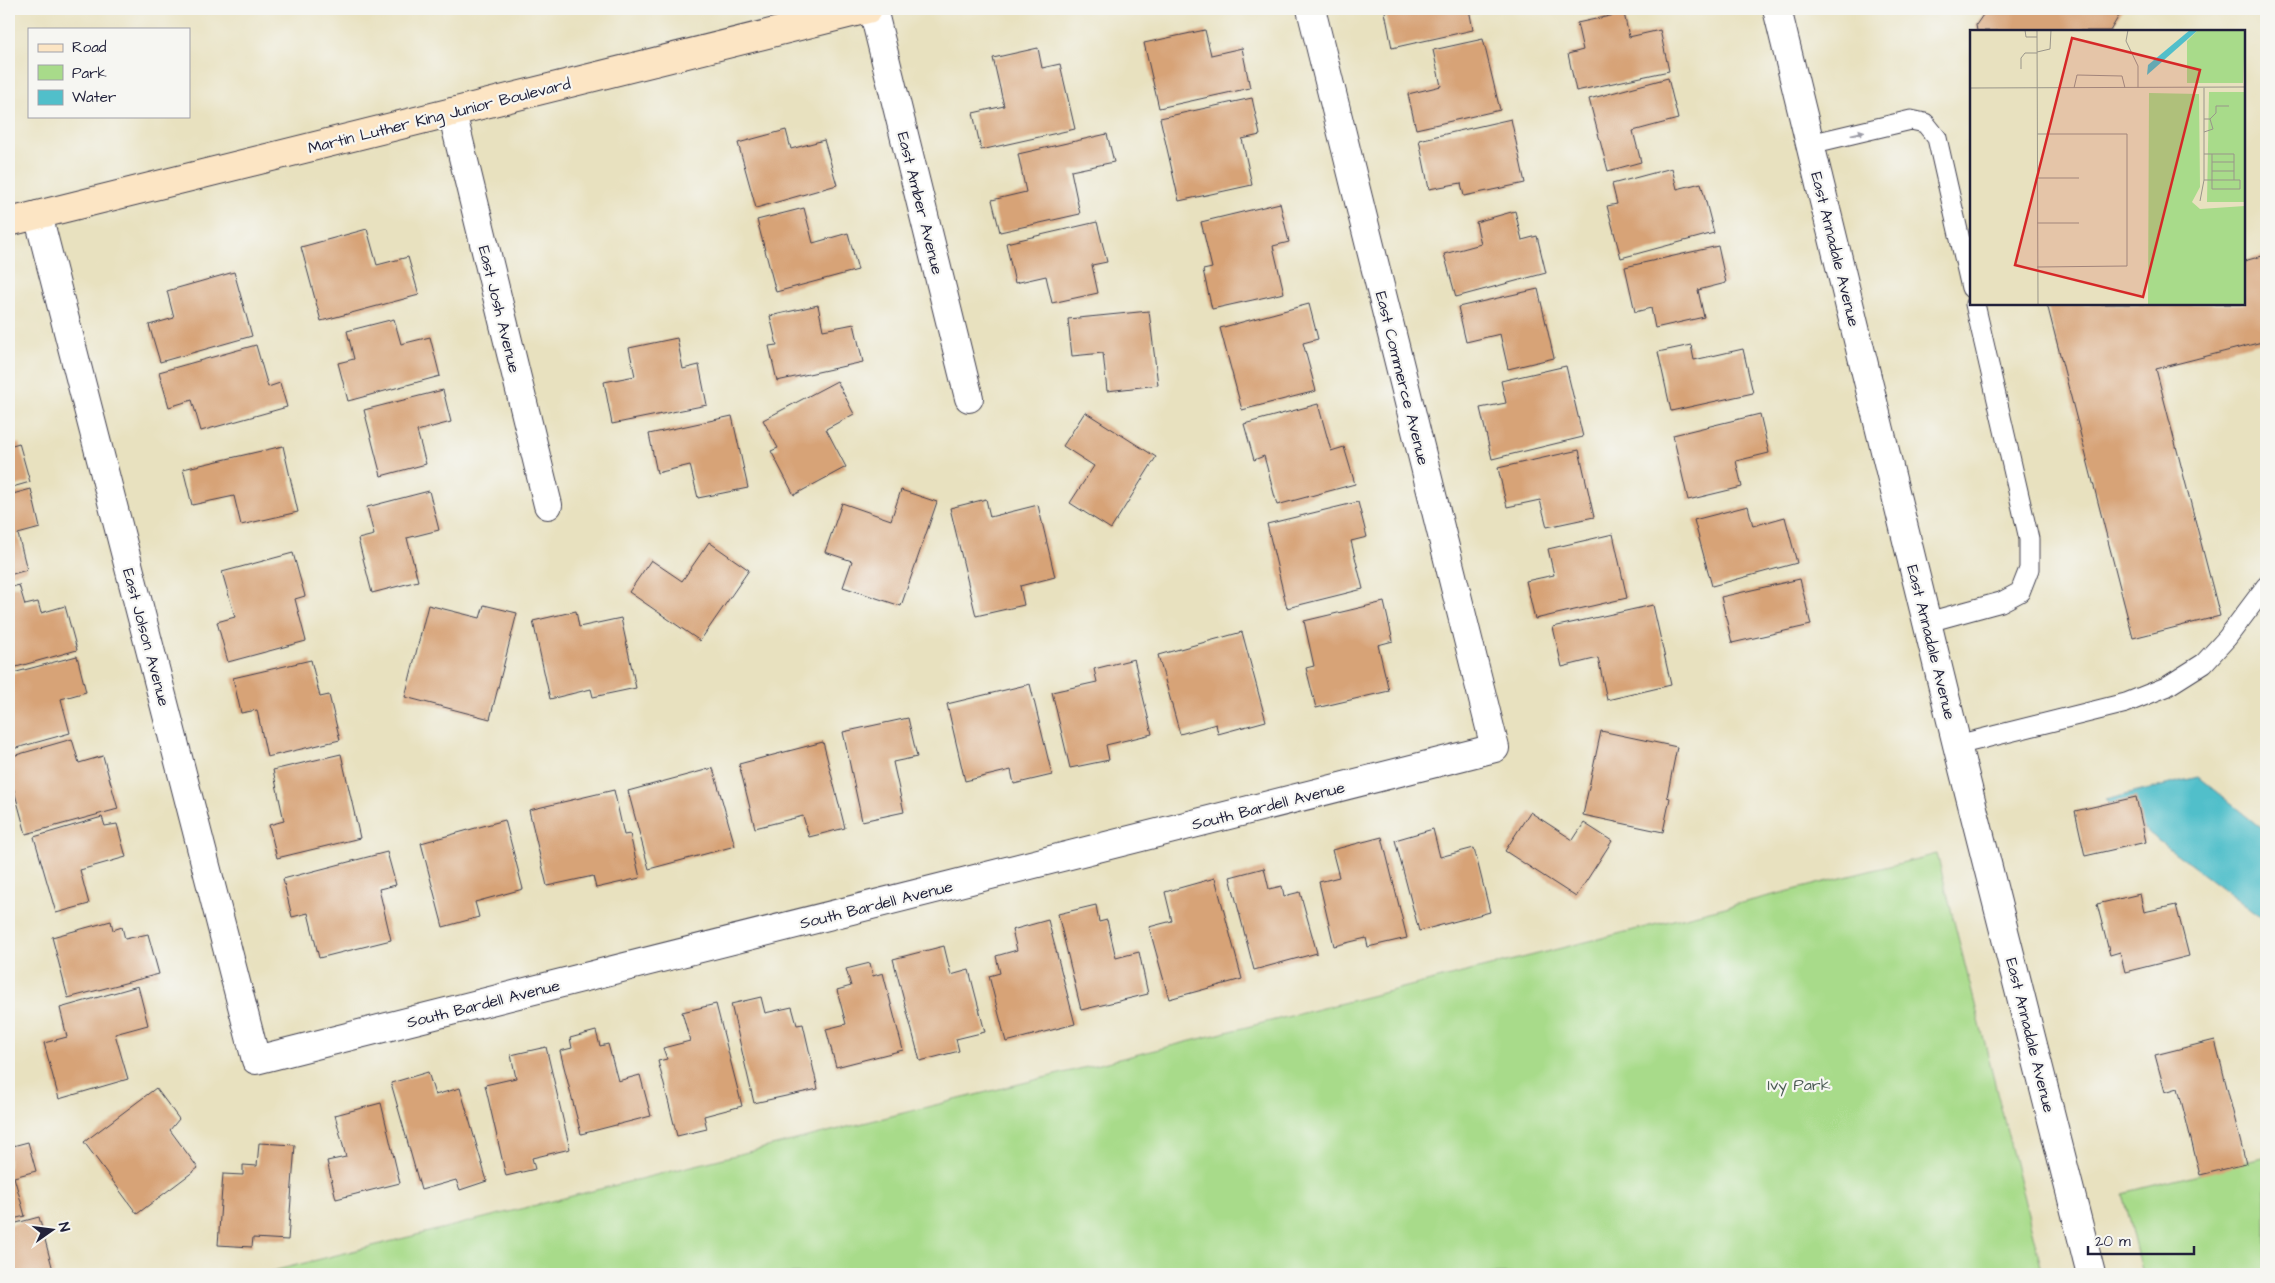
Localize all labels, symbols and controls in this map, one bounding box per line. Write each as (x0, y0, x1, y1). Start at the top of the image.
legend (28, 28, 190, 118)
inset map (1970, 30, 2245, 305)
text: Road (72, 37, 107, 58)
text: Park (72, 63, 107, 84)
street label: Martin Luther King Junior Boulevard (306, 73, 573, 160)
text: Water (72, 87, 116, 108)
one-way arrow (1850, 129, 1865, 137)
street label: East Amber Avenue (892, 130, 948, 277)
street label: East Annadale Avenue (1805, 170, 1865, 329)
street label: East Josh Avenue (473, 243, 526, 375)
street label: East Commerce Avenue (1370, 289, 1434, 468)
street label: East Annadale Avenue (1901, 563, 1961, 722)
street label: East Jolson Avenue (117, 566, 175, 709)
street label: South Bardell Avenue (1189, 776, 1347, 836)
street label: South Bardell Avenue (797, 875, 955, 935)
street label: East Annadale Avenue (2000, 956, 2060, 1115)
street label: South Bardell Avenue (404, 974, 562, 1034)
park label: Ivy Park (1768, 1074, 1831, 1097)
north arrow (28, 1206, 78, 1256)
text: N (53, 1220, 74, 1234)
scale bar (2088, 1223, 2194, 1255)
text: 20 m (2095, 1231, 2131, 1252)

